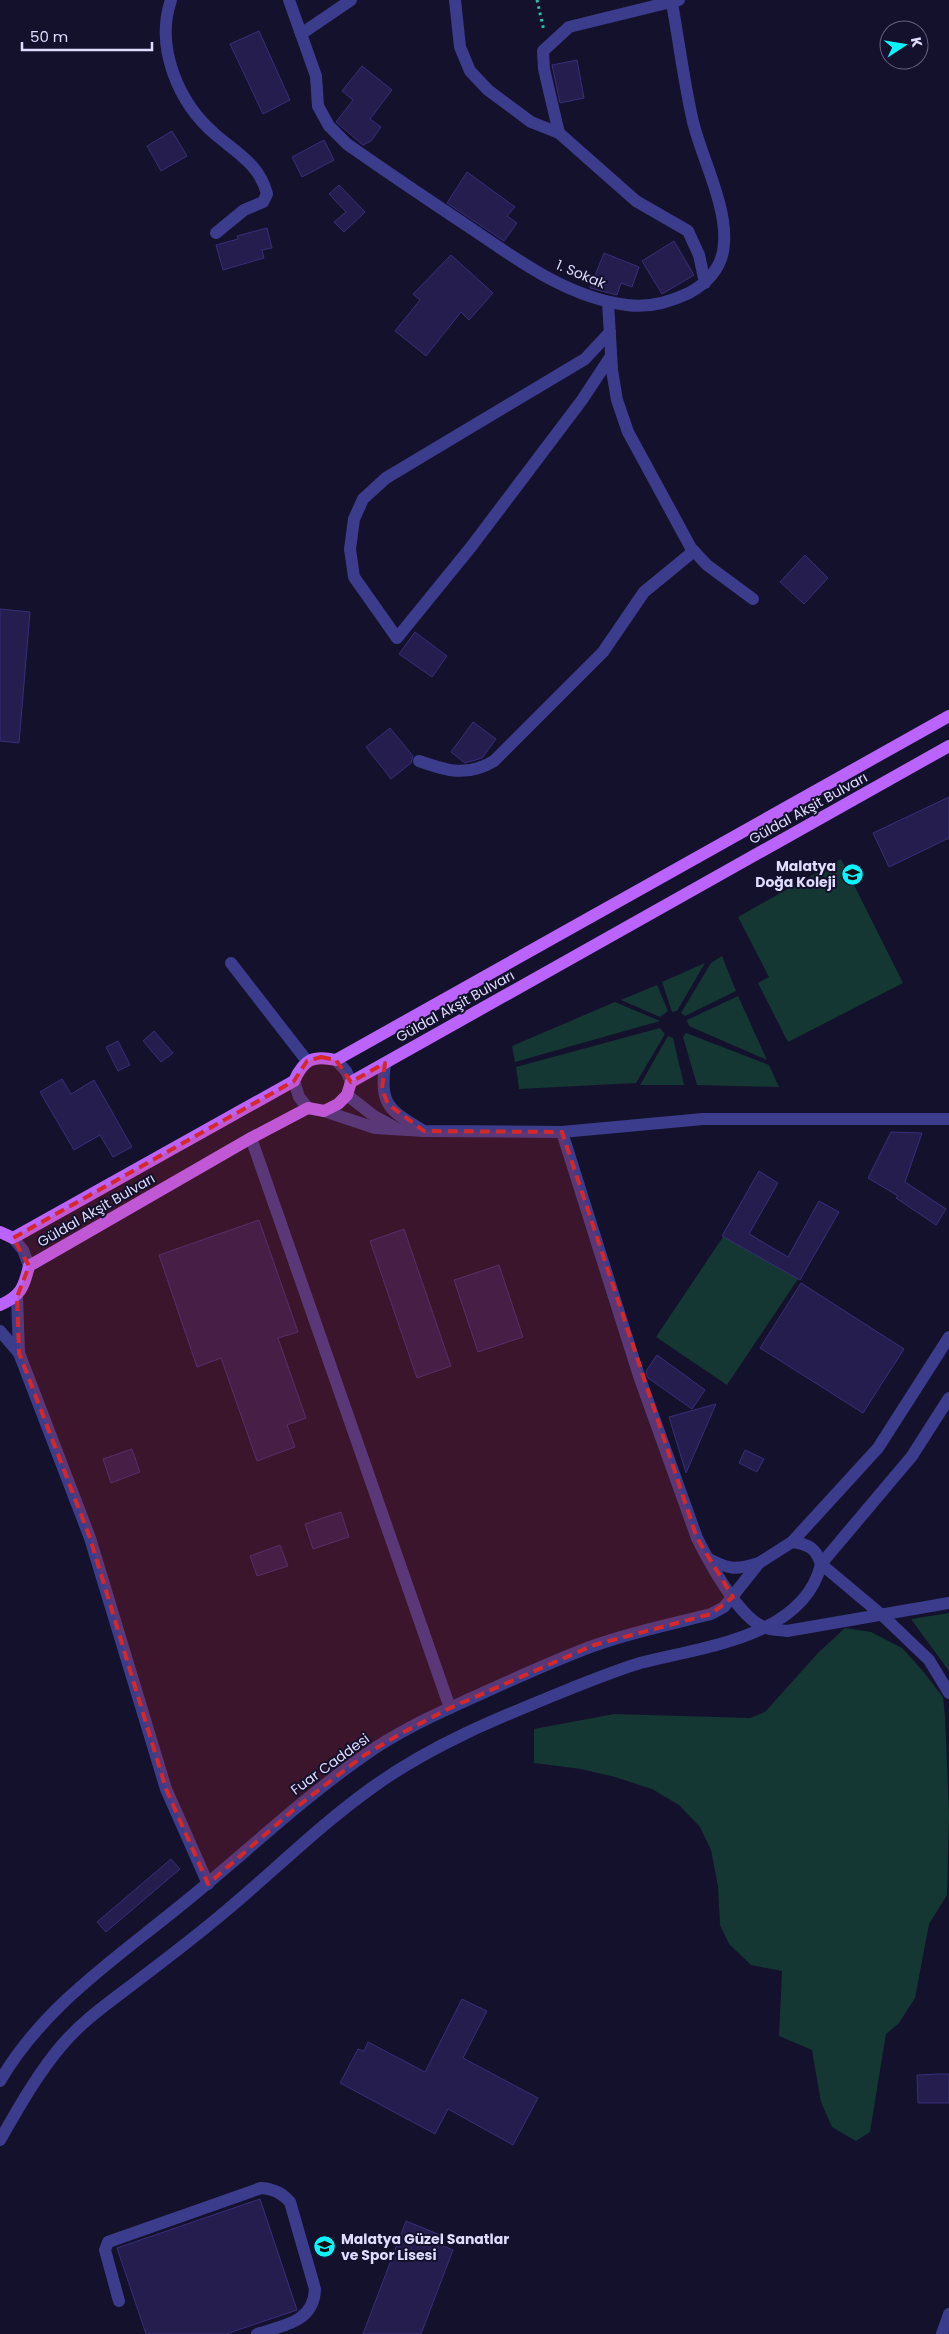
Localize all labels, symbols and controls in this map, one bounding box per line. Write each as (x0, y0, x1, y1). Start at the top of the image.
scale bar (22, 20, 152, 52)
north arrow (879, 20, 929, 70)
text: 50 m (30, 26, 68, 47)
text: K (906, 35, 928, 49)
street label: 1. Sokak (553, 255, 610, 294)
street label: Güldal Akşit Bulvarı (745, 767, 871, 849)
place label: Malatya Doğa Koleji (755, 856, 836, 892)
school or university icon: Malatya Doğa Koleji (840, 862, 864, 886)
street label: Güldal Akşit Bulvarı (392, 965, 518, 1047)
street label: Güldal Akşit Bulvarı (34, 1168, 158, 1252)
street label: Fuar Caddesi (286, 1729, 374, 1799)
place label: Malatya Güzel Sanatlar ve Spor Lisesi (341, 2229, 509, 2265)
school or university icon: Malatya Güzel Sanatlar ve Spor Lisesi (313, 2235, 337, 2259)

